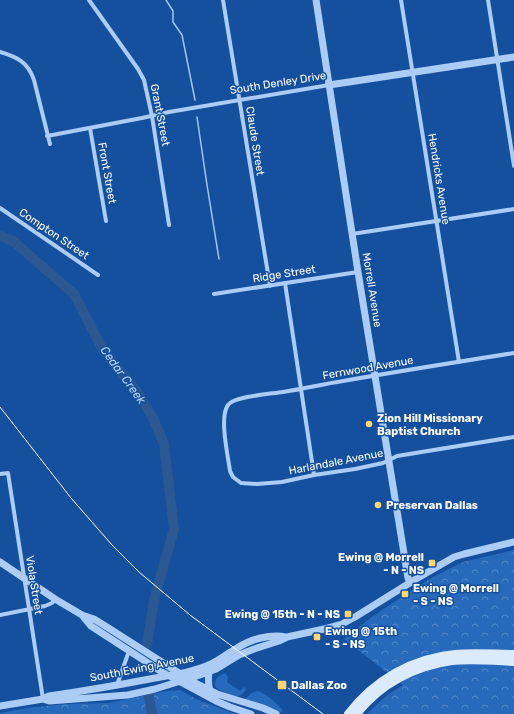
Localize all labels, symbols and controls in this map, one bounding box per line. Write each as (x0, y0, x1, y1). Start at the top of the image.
street label: South Denley Drive (229, 69, 327, 97)
street label: Grant Street (148, 83, 173, 148)
street label: Claude Street (243, 105, 267, 177)
street label: Hendricks Avenue (425, 132, 453, 226)
street label: Front Street (95, 141, 119, 205)
street label: Compton Street (16, 206, 92, 263)
street label: Morrell Avenue (360, 252, 384, 328)
street label: Ridge Street (252, 262, 317, 285)
water label: Cedar Creek (97, 343, 149, 407)
street label: Fernwood Avenue (322, 354, 414, 382)
place label: Zion Hill Missionary Baptist Church (377, 412, 483, 438)
marker: Zion Hill Missionary Baptist Church (364, 419, 374, 429)
street label: Harlandale Avenue (288, 446, 384, 478)
place label: Preservan Dallas (386, 499, 478, 512)
marker: Preservan Dallas (373, 500, 383, 510)
place label: Ewing @ Morrell - N - NS (338, 551, 424, 577)
street label: Viola Street (23, 555, 45, 616)
marker: Ewing @ Morrell - N - NS (427, 558, 437, 568)
place label: Ewing @ Morrell - S - NS (413, 582, 499, 608)
marker: Ewing @ Morrell - S - NS (400, 589, 410, 599)
place label: Ewing @ 15th - N - NS (225, 608, 340, 621)
marker: Ewing @ 15th - N - NS (343, 609, 353, 619)
place label: Ewing @ 15th - S - NS (325, 625, 397, 651)
marker: Ewing @ 15th - S - NS (312, 632, 322, 642)
street label: South Ewing Avenue (89, 652, 195, 684)
marker: Dallas Zoo (276, 679, 288, 691)
place label: Dallas Zoo (291, 679, 347, 692)

